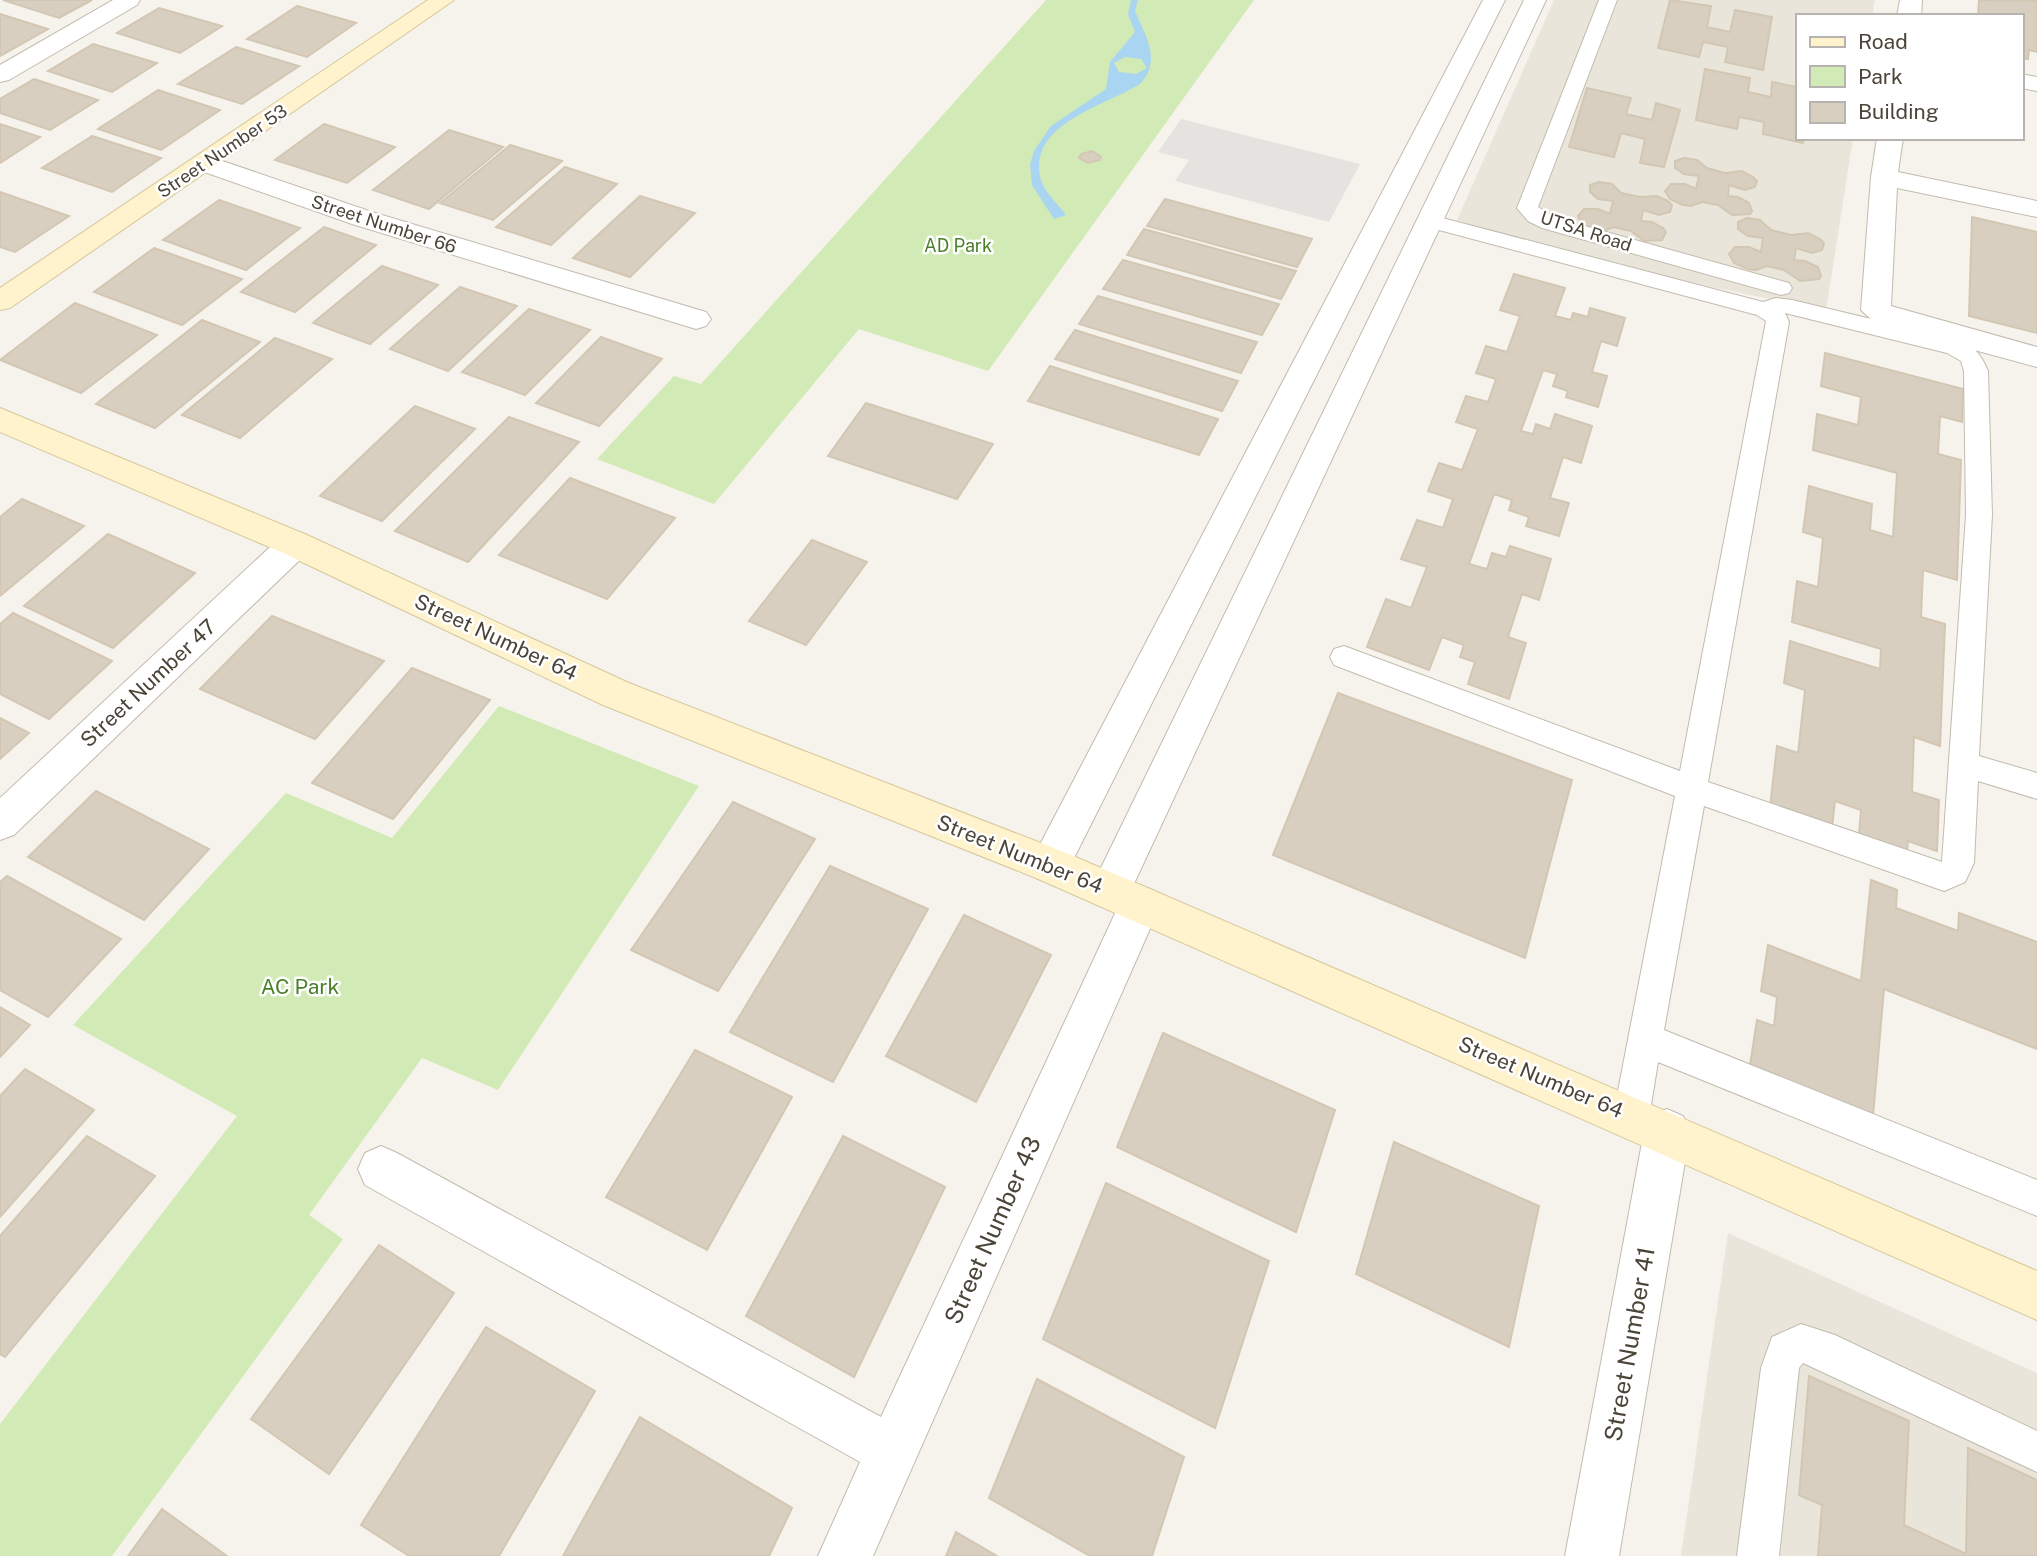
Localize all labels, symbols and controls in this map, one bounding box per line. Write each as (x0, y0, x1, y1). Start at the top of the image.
legend (1796, 14, 2023, 140)
text: Road (1858, 29, 1908, 54)
text: Park (1858, 64, 1903, 89)
text: Building (1858, 99, 1939, 124)
street label: Street Number 53 (153, 100, 291, 202)
street label: Street Number 66 (309, 191, 459, 257)
street label: UTSA Road (1538, 206, 1634, 256)
park label: AD Park (924, 235, 992, 256)
street label: Street Number 64 (411, 588, 581, 686)
street label: Street Number 47 (75, 614, 221, 752)
street label: Street Number 64 (933, 809, 1107, 899)
park label: AC Park (261, 974, 339, 999)
street label: Street Number 64 (1455, 1031, 1627, 1123)
street label: Street Number 43 (938, 1132, 1046, 1328)
street label: Street Number 41 (1598, 1245, 1660, 1443)

